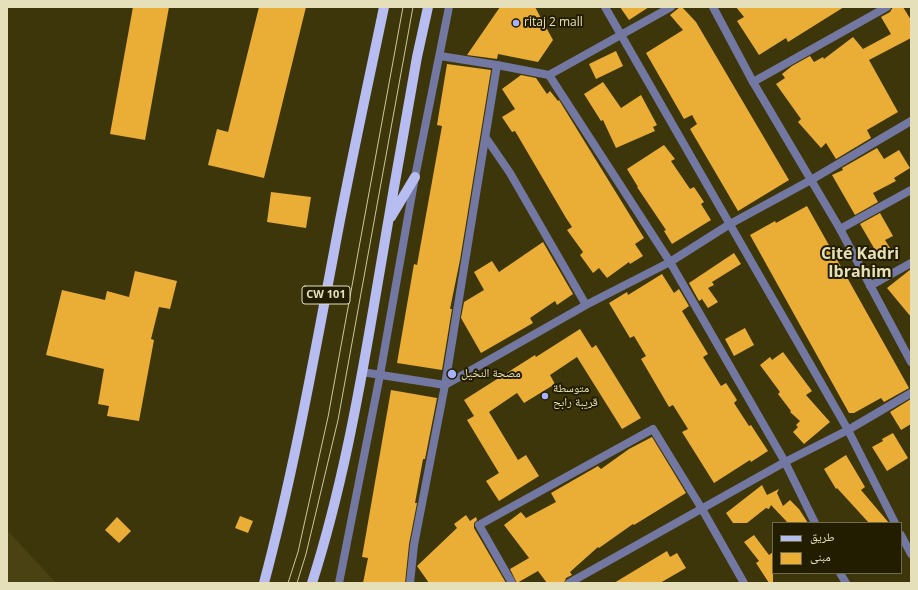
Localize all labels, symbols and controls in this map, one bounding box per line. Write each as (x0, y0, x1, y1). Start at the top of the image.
place label: ritaj 2 mall (524, 16, 583, 30)
marker: ritaj 2 mall (511, 18, 521, 28)
district label: Cité Kadri Ibrahim (821, 244, 899, 282)
road number: CW 101 (302, 286, 350, 304)
place label: مصحة النخيل (461, 367, 521, 381)
marker: مصحة النخيل (446, 368, 458, 380)
place label: متوسطة قريبة رابح (553, 382, 598, 410)
marker: متوسطة قريبة رابح (540, 391, 550, 401)
legend (772, 522, 902, 574)
text: طريق (810, 528, 835, 545)
text: مبنى (810, 548, 831, 565)

